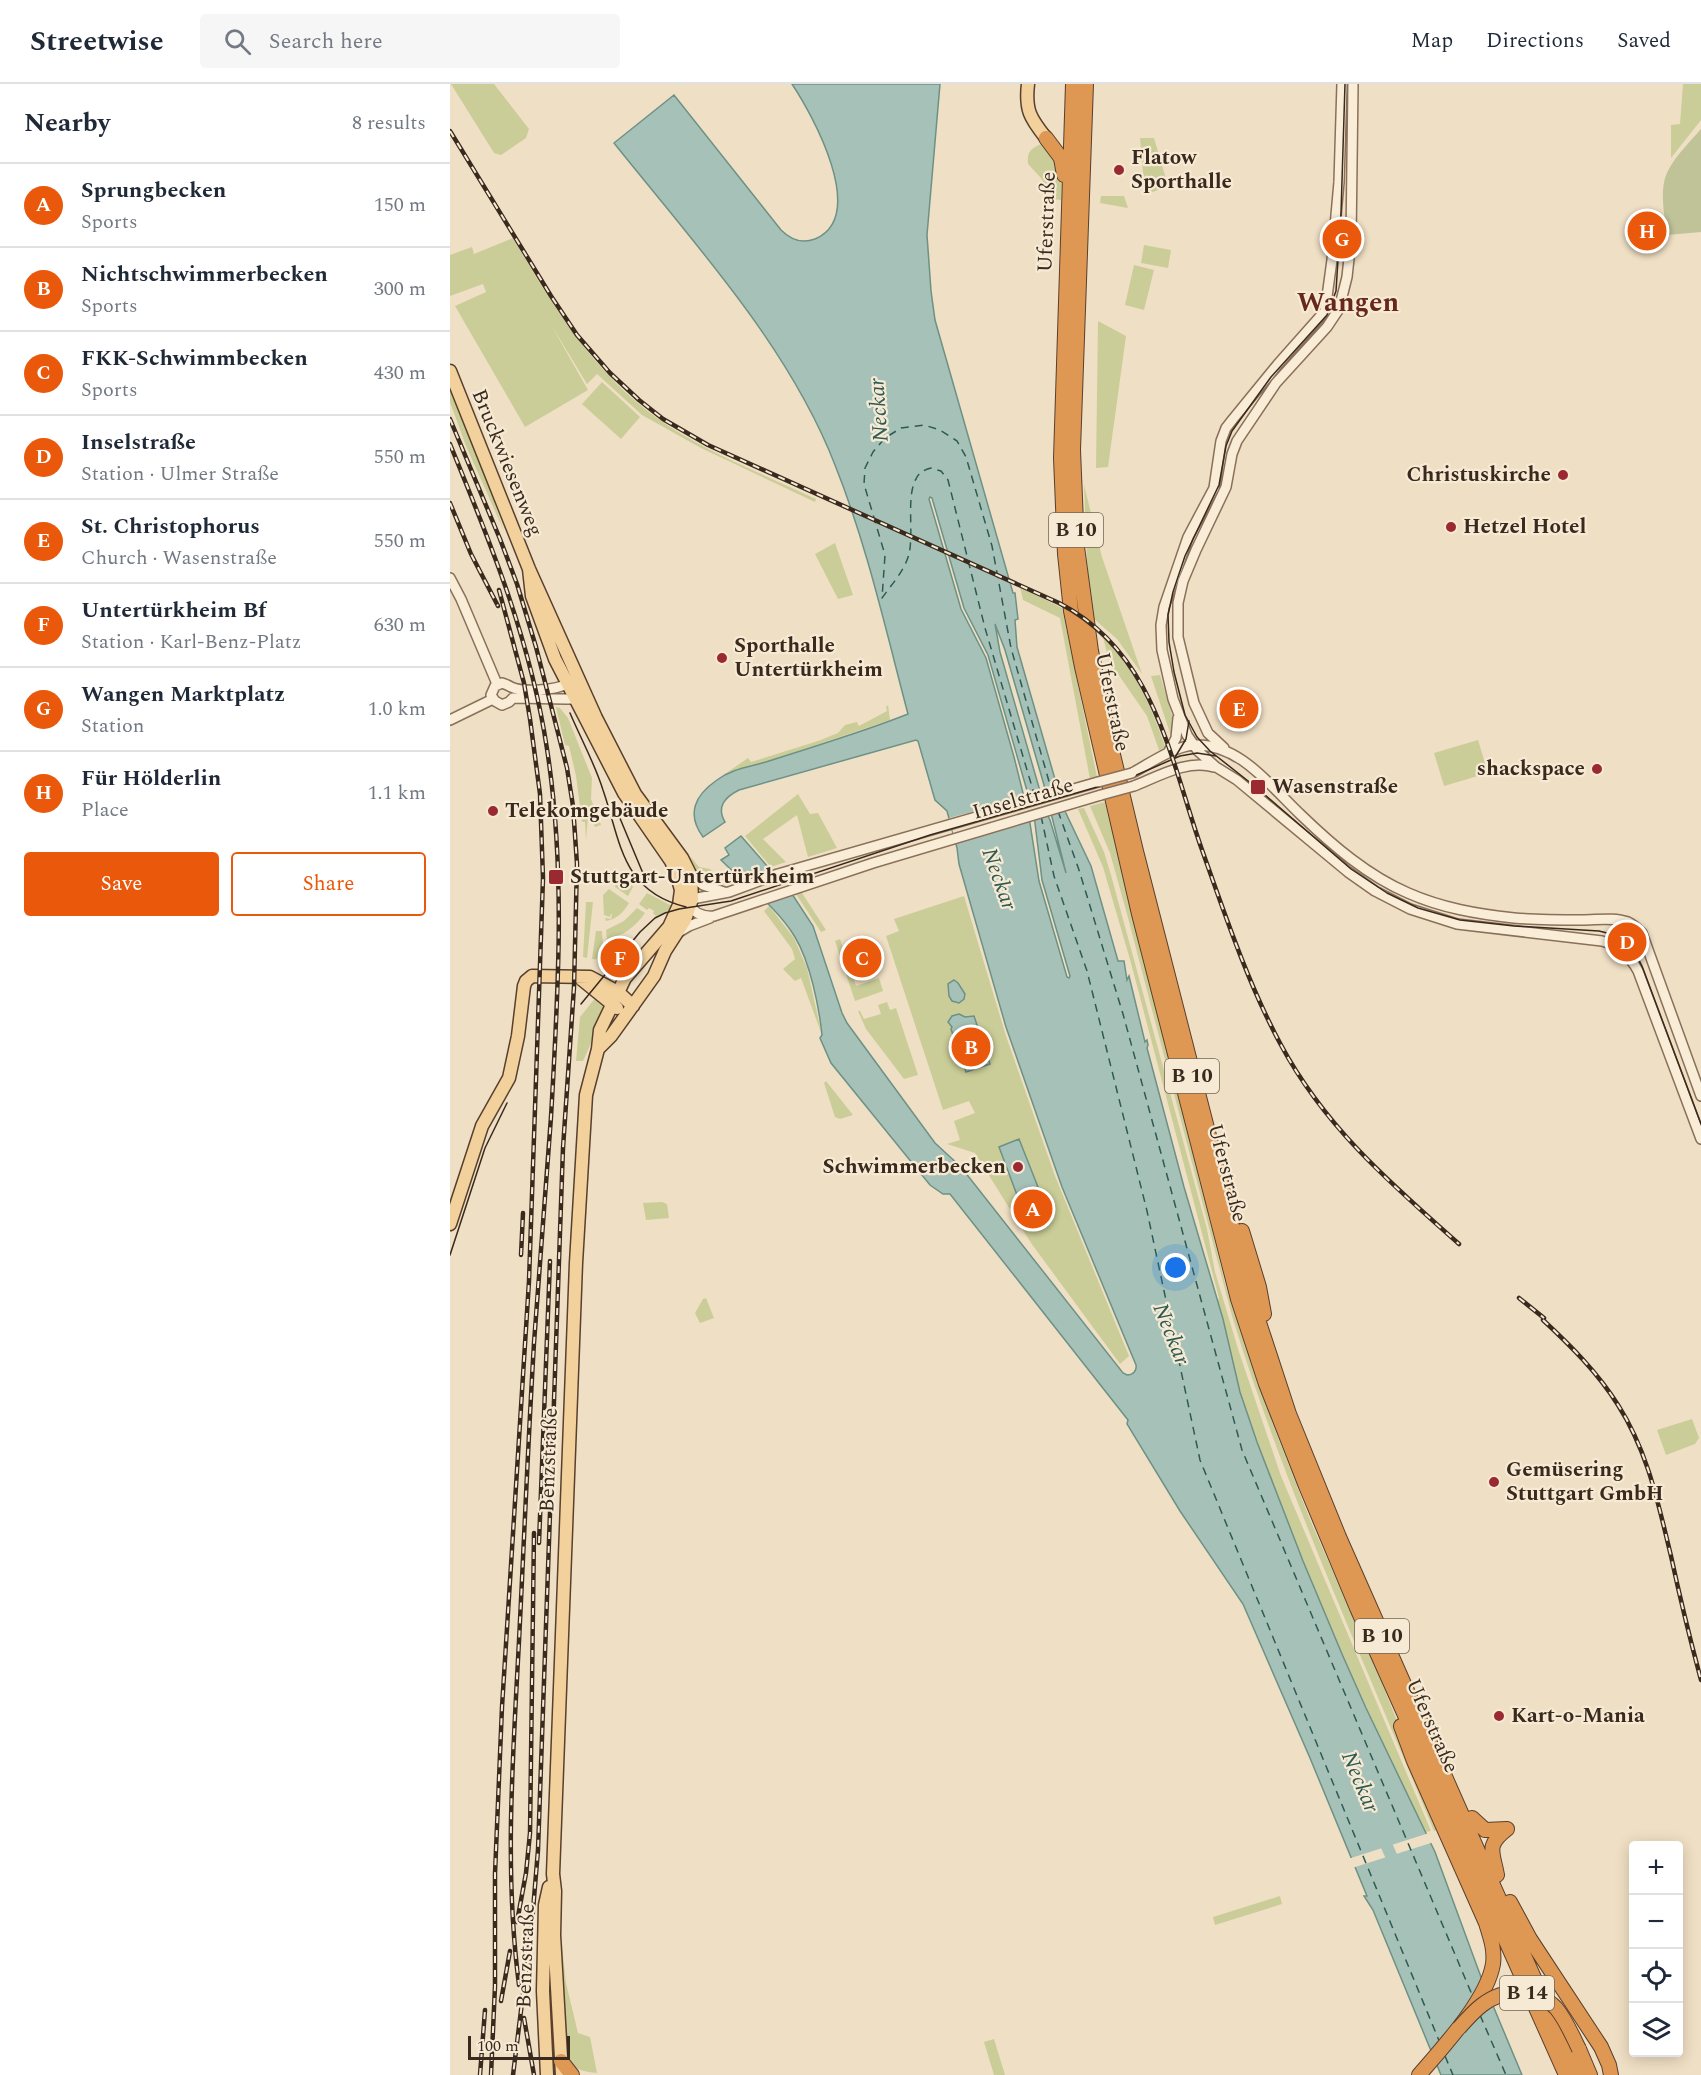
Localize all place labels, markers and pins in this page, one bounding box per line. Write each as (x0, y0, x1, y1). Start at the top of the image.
place label: Flatow Sporthalle (1131, 142, 1232, 198)
marker: Flatow Sporthalle (1112, 163, 1126, 177)
pin: H (1628, 208, 1666, 254)
pin: G (1322, 216, 1362, 262)
place label: Christuskirche (1407, 459, 1551, 491)
marker: Christuskirche (1556, 468, 1570, 482)
place label: Hetzel Hotel (1463, 511, 1586, 543)
marker: Hetzel Hotel (1444, 520, 1458, 534)
place label: Sporthalle Untertürkheim (734, 630, 883, 686)
marker: Sporthalle Untertürkheim (715, 651, 729, 665)
pin: E (1220, 686, 1258, 732)
place label: shackspace (1477, 753, 1585, 785)
marker: shackspace (1590, 762, 1604, 776)
place label: Wasenstraße (1272, 771, 1398, 803)
marker: Wasenstraße (1249, 778, 1267, 796)
place label: Telekomgebäude (505, 795, 669, 827)
marker: Telekomgebäude (486, 804, 500, 818)
place label: Stuttgart-Untertürkheim (570, 861, 815, 893)
marker: Stuttgart-Untertürkheim (547, 868, 565, 886)
pin: D (1608, 920, 1646, 964)
pin: F (600, 936, 640, 980)
pin: C (842, 936, 882, 980)
pin: B (952, 1024, 990, 1070)
place label: Schwimmerbecken (822, 1151, 1006, 1183)
marker: Schwimmerbecken (1011, 1160, 1025, 1174)
pin: A (1014, 1186, 1052, 1232)
place label: Gemüsering Stuttgart GmbH (1506, 1454, 1664, 1510)
marker: Gemüsering Stuttgart GmbH (1487, 1475, 1501, 1489)
place label: Kart-o-Mania (1511, 1700, 1645, 1732)
marker: Kart-o-Mania (1492, 1709, 1506, 1723)

